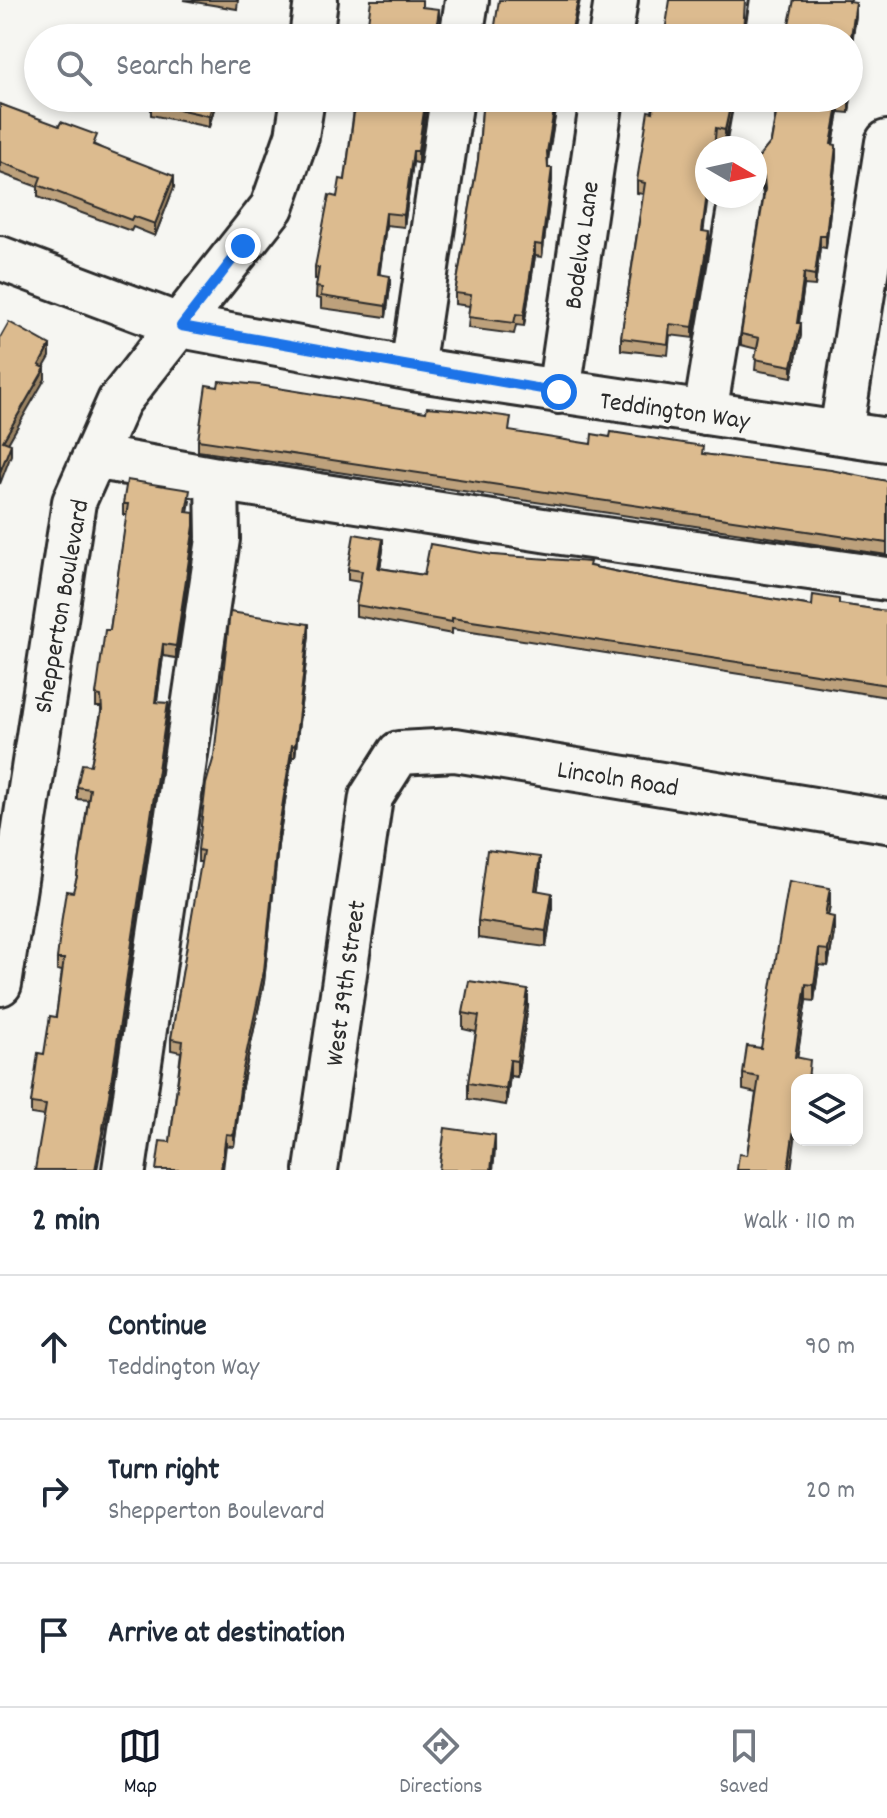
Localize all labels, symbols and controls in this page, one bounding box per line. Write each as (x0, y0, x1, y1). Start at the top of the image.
search box (24, 24, 863, 112)
icon: search (52, 46, 96, 90)
text: Search here (116, 47, 252, 90)
north arrow (695, 136, 767, 208)
street label: Bodelva Lane (556, 179, 611, 312)
route end (225, 228, 261, 264)
route start (541, 374, 577, 410)
street label: Teddington Way (597, 384, 752, 441)
street label: Shepperton Boulevard (26, 497, 100, 716)
street label: Lincoln Road (554, 753, 681, 808)
street label: West 39th Street (318, 898, 377, 1069)
map controls (791, 1074, 863, 1146)
button: layers (791, 1074, 863, 1146)
text: 2 min (32, 1198, 100, 1247)
text: Walk · 110 m (744, 1204, 855, 1241)
text: Continue (108, 1307, 207, 1350)
icon: ahead (32, 1325, 76, 1369)
text: 90 m (805, 1329, 855, 1366)
text: Teddington Way (108, 1350, 259, 1387)
text: Turn right (108, 1451, 219, 1494)
icon: right (32, 1469, 76, 1513)
text: 20 m (806, 1473, 855, 1510)
text: Shepperton Boulevard (108, 1494, 325, 1531)
icon: arrive (32, 1613, 76, 1657)
text: Arrive at destination (108, 1614, 345, 1657)
tab: Map (118, 1724, 162, 1803)
tab: Directions (399, 1724, 483, 1803)
tab: Saved (719, 1724, 769, 1803)

